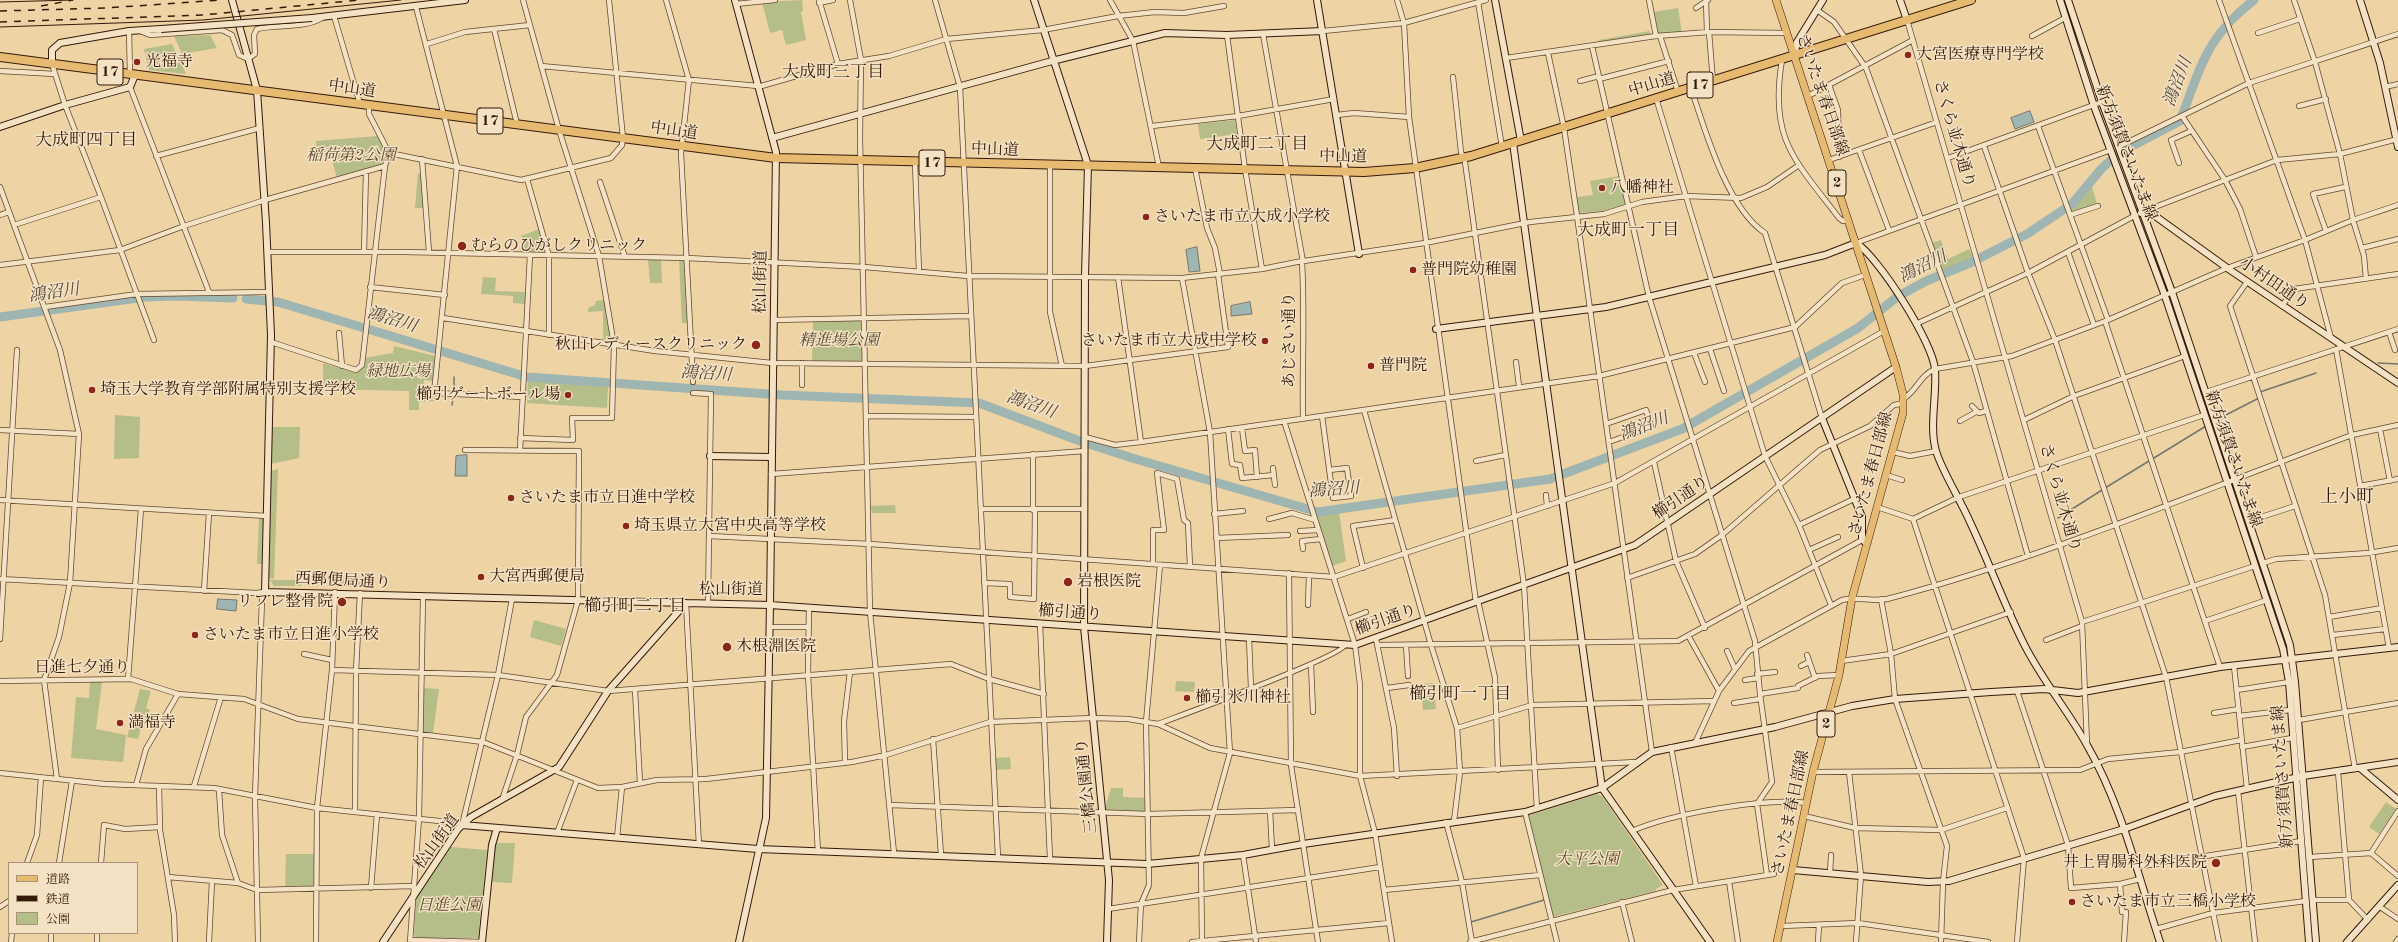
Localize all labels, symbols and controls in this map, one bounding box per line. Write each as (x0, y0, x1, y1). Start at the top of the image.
street label: さいたま春日部線 (1792, 31, 1852, 159)
place label: 大宮医療専門学校 (1916, 45, 2044, 65)
marker: 大宮医療専門学校 (1903, 50, 1913, 60)
place label: 光福寺 (145, 52, 193, 72)
water label: 鴻沼川 (2159, 55, 2197, 109)
marker: 光福寺 (132, 57, 142, 67)
road number: 17 (97, 59, 123, 85)
district label: 大成町三丁目 (782, 63, 884, 83)
street label: 中山道 (1626, 69, 1678, 101)
road number: 17 (1687, 72, 1713, 98)
street label: 中山道 (327, 76, 377, 102)
street label: さくら並木通り (1929, 78, 1979, 190)
street label: 新方須賀さいたま線 (2091, 82, 2161, 224)
road number: 17 (477, 108, 503, 134)
street label: 中山道 (649, 118, 699, 144)
district label: 大成町四丁目 (35, 131, 137, 151)
district label: 大成町二丁目 (1206, 135, 1308, 155)
street label: 中山道 (971, 140, 1019, 160)
park label: 稲荷第2公園 (306, 146, 396, 166)
street label: 中山道 (1319, 147, 1367, 167)
road number: 17 (919, 150, 945, 176)
road number: 2 (1828, 170, 1846, 196)
place label: 八幡神社 (1610, 178, 1674, 198)
marker: 八幡神社 (1597, 183, 1607, 193)
place label: さいたま市立大成小学校 (1154, 207, 1330, 227)
marker: さいたま市立大成小学校 (1141, 212, 1151, 222)
district label: 大成町一丁目 (1577, 221, 1679, 241)
place label: むらのひがしクリニック (471, 236, 647, 256)
marker: むらのひがしクリニック (456, 240, 468, 252)
water label: 鴻沼川 (1896, 247, 1950, 287)
street label: 松山街道 (751, 250, 771, 314)
street label: 小村田通り (2235, 254, 2313, 314)
place label: 普門院幼稚園 (1421, 260, 1517, 280)
marker: 普門院幼稚園 (1408, 265, 1418, 275)
water label: 鴻沼川 (27, 279, 81, 307)
street label: あじさい通り (1280, 292, 1300, 388)
water label: 鴻沼川 (365, 303, 419, 337)
park label: 精進場公園 (799, 331, 879, 351)
place label: さいたま市立大成中学校 (1081, 331, 1257, 351)
place label: 秋山レディースクリニック (555, 335, 747, 355)
marker: さいたま市立大成中学校 (1260, 336, 1270, 346)
marker: 秋山レディースクリニック (750, 339, 762, 351)
place label: 普門院 (1379, 356, 1427, 376)
marker: 普門院 (1366, 361, 1376, 371)
park label: 緑地広場 (366, 362, 430, 382)
water label: 鴻沼川 (680, 362, 732, 386)
place label: 埼玉大学教育学部附属特別支援学校 (100, 380, 356, 400)
marker: 埼玉大学教育学部附属特別支援学校 (87, 385, 97, 395)
place label: 櫛引ゲートボール場 (416, 385, 560, 405)
water label: 鴻沼川 (1004, 387, 1058, 423)
street label: 新方須賀さいたま線 (2200, 388, 2266, 530)
marker: 櫛引ゲートボール場 (563, 390, 573, 400)
water label: 鴻沼川 (1617, 408, 1671, 446)
street label: さいたま春日部線 (1845, 410, 1897, 538)
street label: さくら並木通り (2035, 442, 2085, 554)
street label: 櫛引通り (1649, 472, 1713, 524)
water label: 鴻沼川 (1308, 478, 1360, 502)
district label: 上小町 (2320, 486, 2374, 508)
place label: さいたま市立日進中学校 (519, 488, 695, 508)
marker: さいたま市立日進中学校 (506, 493, 516, 503)
place label: 埼玉県立大宮中央高等学校 (634, 516, 826, 536)
marker: 埼玉県立大宮中央高等学校 (621, 521, 631, 531)
place label: 大宮西郵便局 (489, 567, 585, 587)
street label: 西郵便局通り (295, 569, 391, 593)
marker: 大宮西郵便局 (476, 572, 486, 582)
place label: 岩根医院 (1077, 572, 1141, 592)
marker: 岩根医院 (1062, 576, 1074, 588)
street label: 松山街道 (699, 580, 763, 600)
place label: リフレ整骨院 (237, 592, 333, 612)
marker: リフレ整骨院 (336, 596, 348, 608)
district label: 櫛引町二丁目 (584, 597, 686, 617)
street label: 櫛引通り (1037, 601, 1103, 625)
street label: 櫛引通り (1353, 601, 1419, 639)
place label: さいたま市立日進小学校 (203, 625, 379, 645)
marker: さいたま市立日進小学校 (190, 630, 200, 640)
place label: 木根淵医院 (736, 637, 816, 657)
marker: 木根淵医院 (721, 641, 733, 653)
street label: 日進七夕通り (34, 658, 130, 678)
district label: 櫛引町一丁目 (1409, 685, 1511, 705)
place label: 櫛引氷川神社 (1195, 688, 1291, 708)
marker: 櫛引氷川神社 (1182, 693, 1192, 703)
street label: 新方須賀さいたま線 (2268, 705, 2298, 849)
road number: 2 (1817, 711, 1835, 737)
place label: 満福寺 (128, 713, 176, 733)
marker: 満福寺 (115, 718, 125, 728)
street label: 三橋公園通り (1072, 737, 1102, 835)
street label: さいたま春日部線 (1768, 748, 1814, 878)
street label: 松山街道 (410, 810, 464, 874)
park label: 大平公園 (1555, 850, 1619, 870)
place label: 井上胃腸科外科医院 (2063, 853, 2207, 873)
marker: 井上胃腸科外科医院 (2210, 857, 2222, 869)
legend (8, 862, 138, 934)
text: 道路 (46, 874, 70, 886)
place label: さいたま市立三橋小学校 (2080, 892, 2256, 912)
text: 鉄道 (46, 894, 70, 906)
park label: 日進公園 (417, 896, 481, 916)
marker: さいたま市立三橋小学校 (2067, 897, 2077, 907)
text: 公園 (46, 914, 70, 926)

